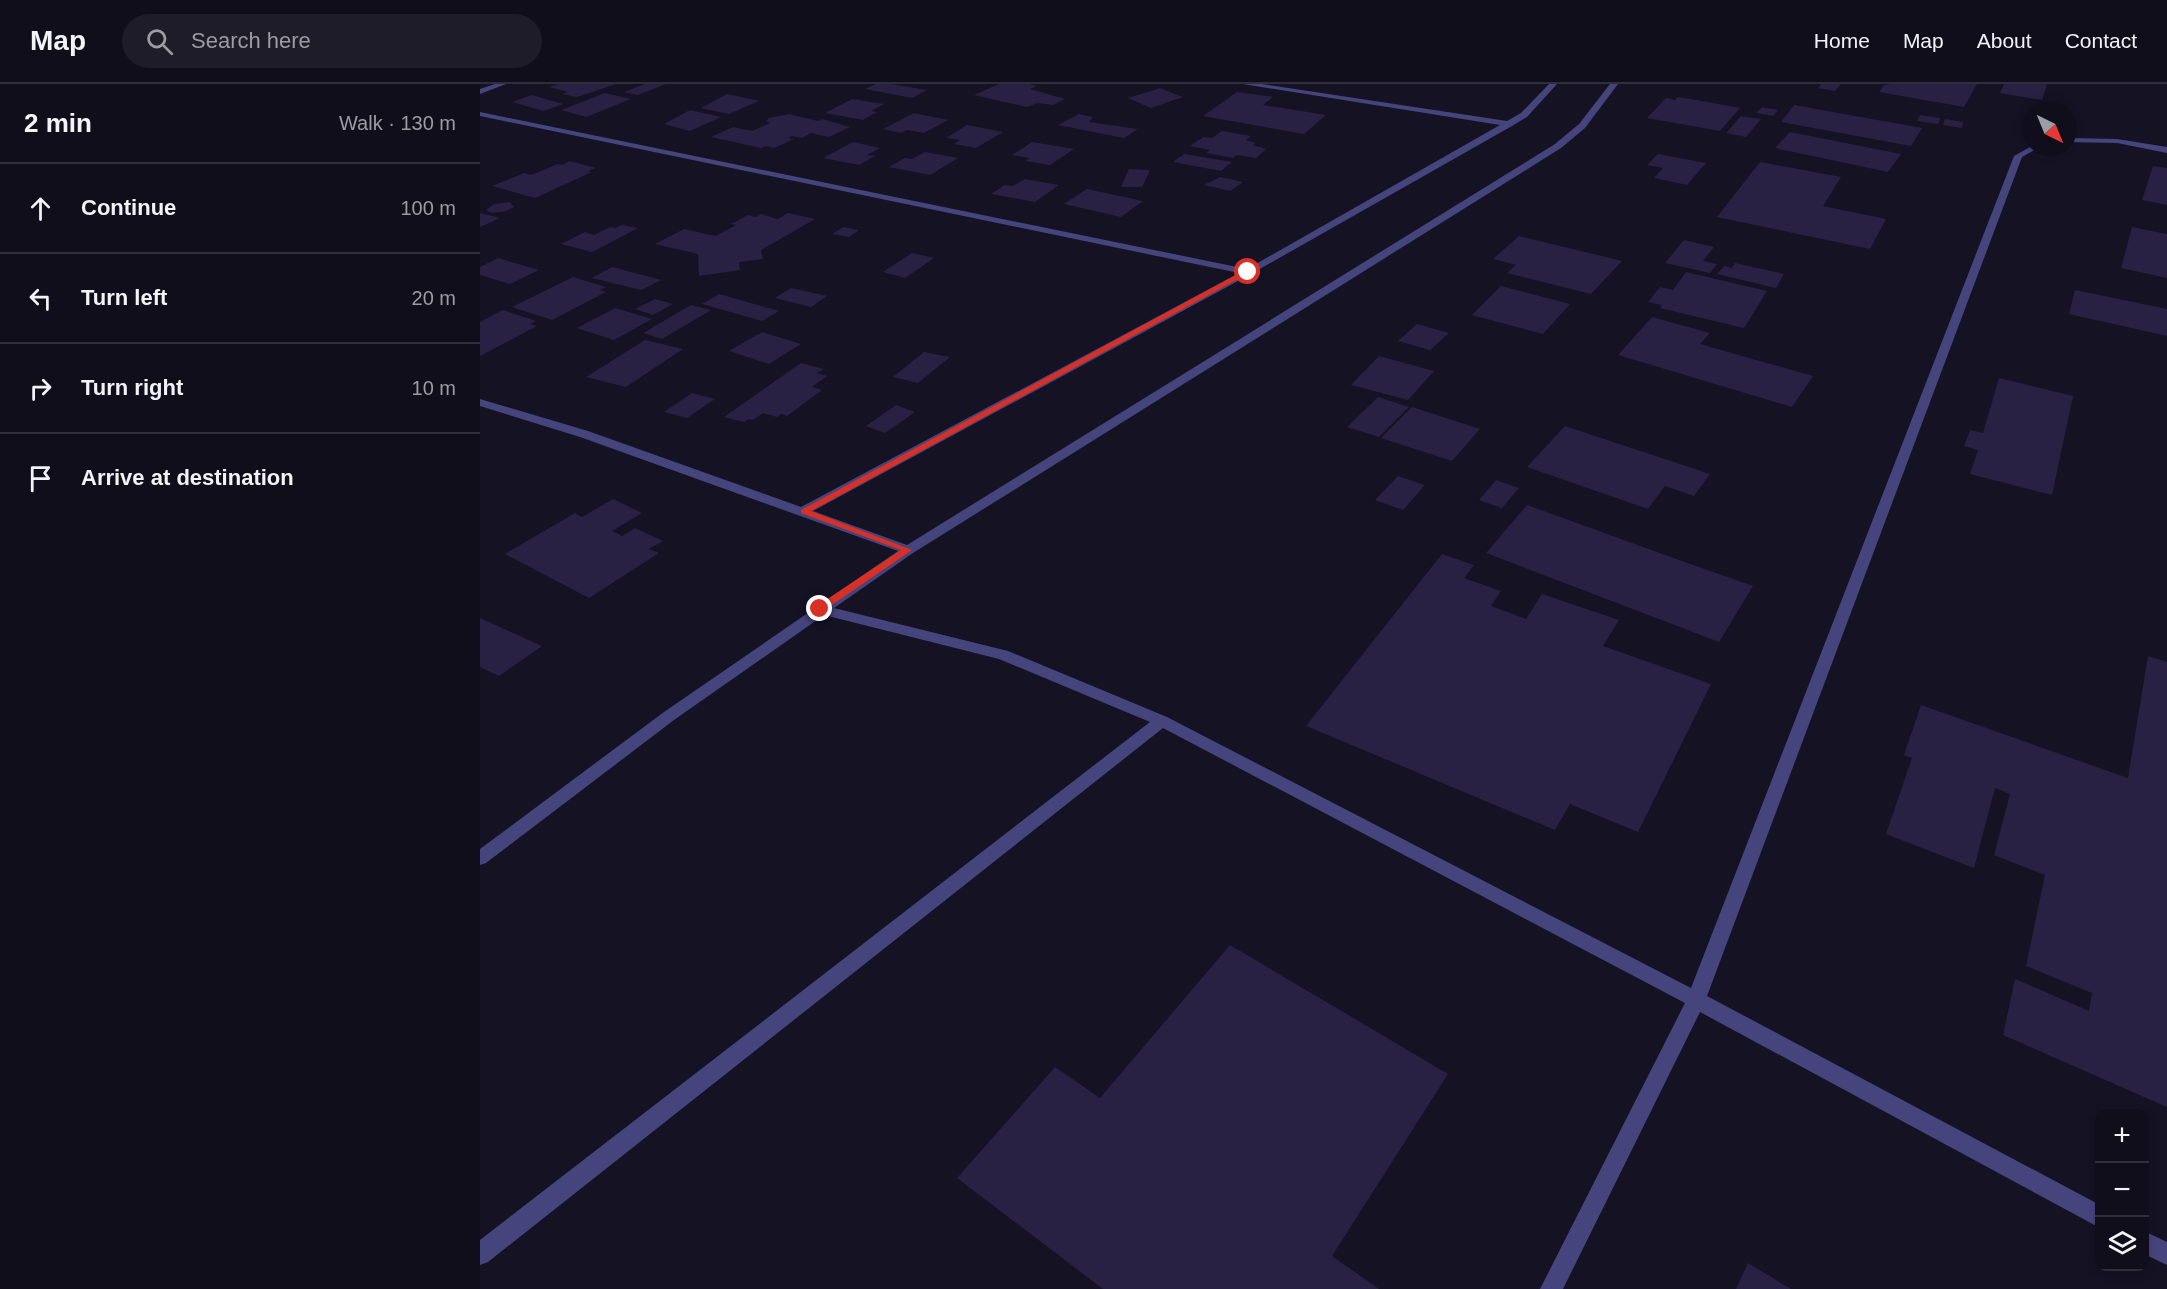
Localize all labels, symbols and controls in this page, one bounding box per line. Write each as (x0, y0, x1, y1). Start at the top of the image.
search box (122, 14, 542, 68)
text: Map (30, 25, 86, 56)
icon: search (143, 25, 176, 58)
text: Search here (191, 28, 311, 53)
text: Home (1814, 29, 1870, 52)
text: Map (1903, 29, 1944, 52)
text: About (1977, 29, 2032, 52)
text: Contact (2065, 29, 2137, 52)
north arrow (2023, 102, 2077, 156)
text: 2 min (24, 108, 92, 138)
text: Walk · 130 m (339, 112, 456, 134)
icon: ahead (24, 192, 57, 225)
text: Continue (81, 195, 176, 220)
text: 100 m (400, 197, 456, 219)
route start (1234, 258, 1260, 284)
icon: left (24, 282, 57, 315)
text: Turn left (81, 285, 167, 310)
text: 20 m (412, 287, 456, 309)
icon: right (24, 372, 57, 405)
text: Turn right (81, 375, 183, 400)
text: 10 m (412, 377, 456, 399)
icon: arrive (24, 462, 57, 495)
text: Arrive at destination (81, 465, 294, 490)
route end (806, 595, 832, 621)
map controls (2095, 1109, 2149, 1271)
button: + (2095, 1109, 2149, 1163)
button: − (2095, 1163, 2149, 1217)
button: layers (2095, 1217, 2149, 1271)

